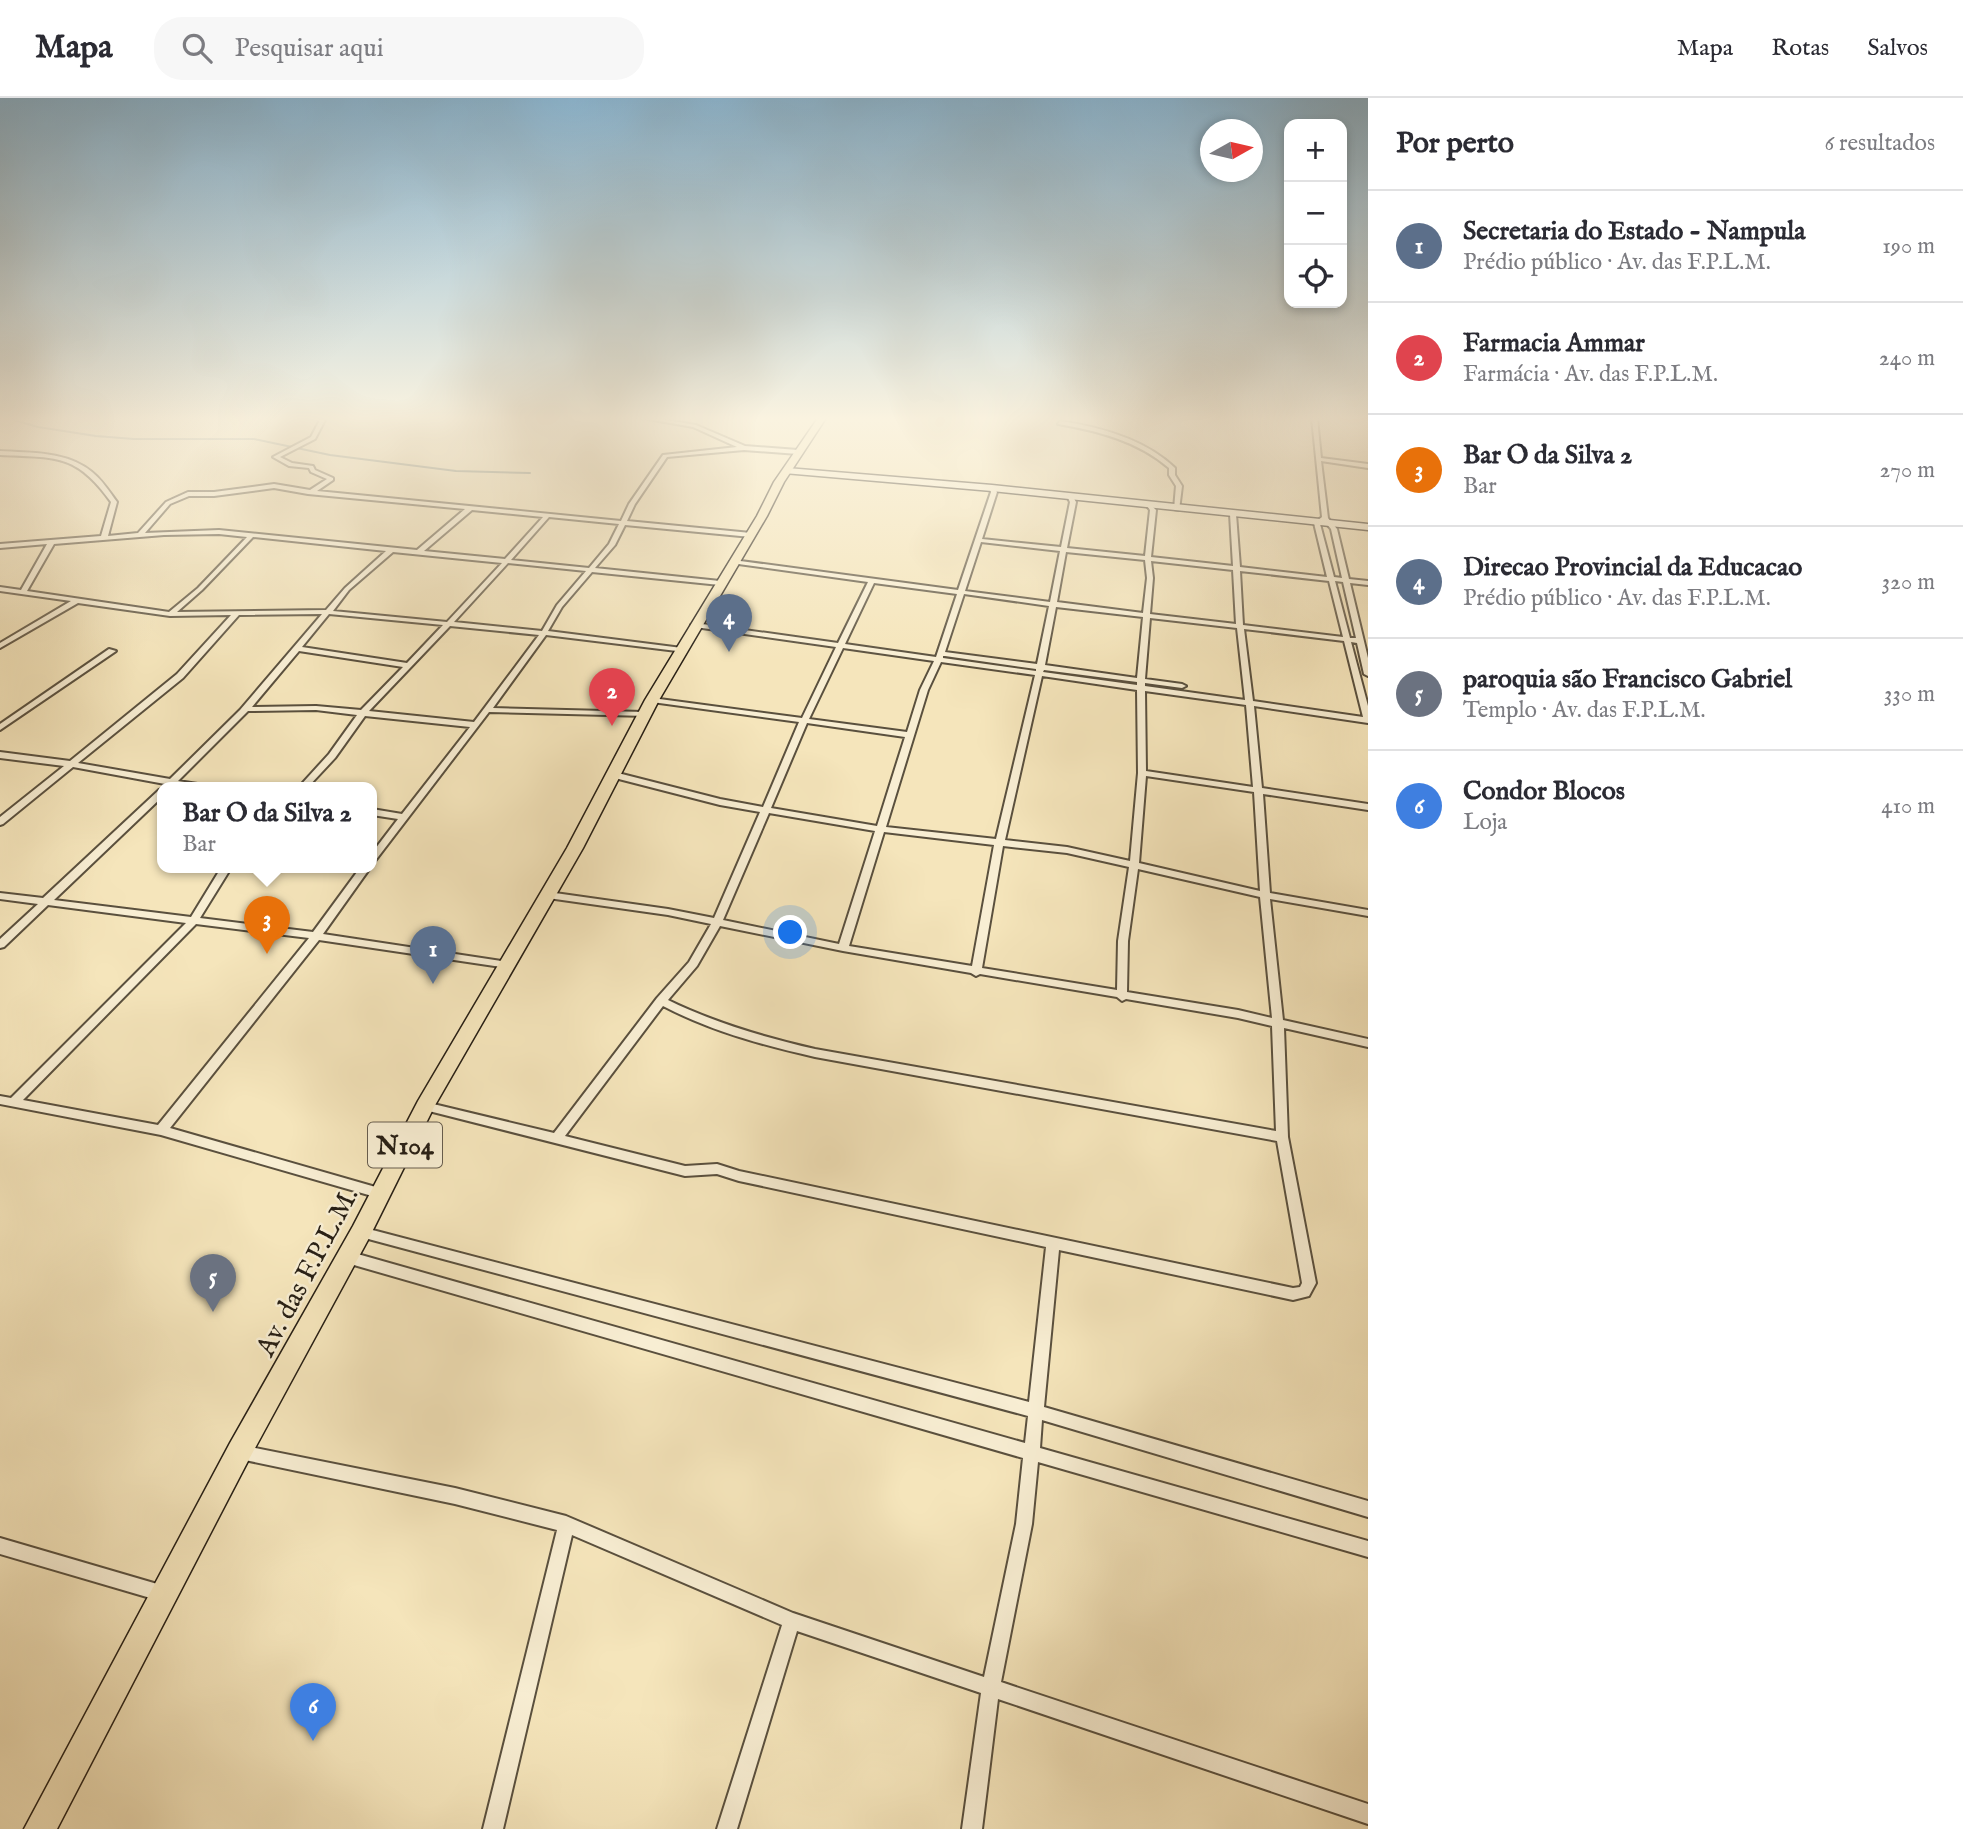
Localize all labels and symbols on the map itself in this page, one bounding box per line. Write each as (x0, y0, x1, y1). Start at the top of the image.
north arrow (1200, 119, 1263, 182)
pin: 4 (706, 594, 752, 652)
pin: 2 (589, 668, 635, 726)
pin: 3 (244, 896, 290, 954)
your location (773, 915, 807, 949)
pin: 1 (410, 926, 456, 984)
road number: N104 (368, 1122, 442, 1168)
street label: Av. das F.P.L.M. (248, 1181, 368, 1364)
pin: 5 (190, 1254, 236, 1312)
pin: 6 (290, 1683, 336, 1741)

